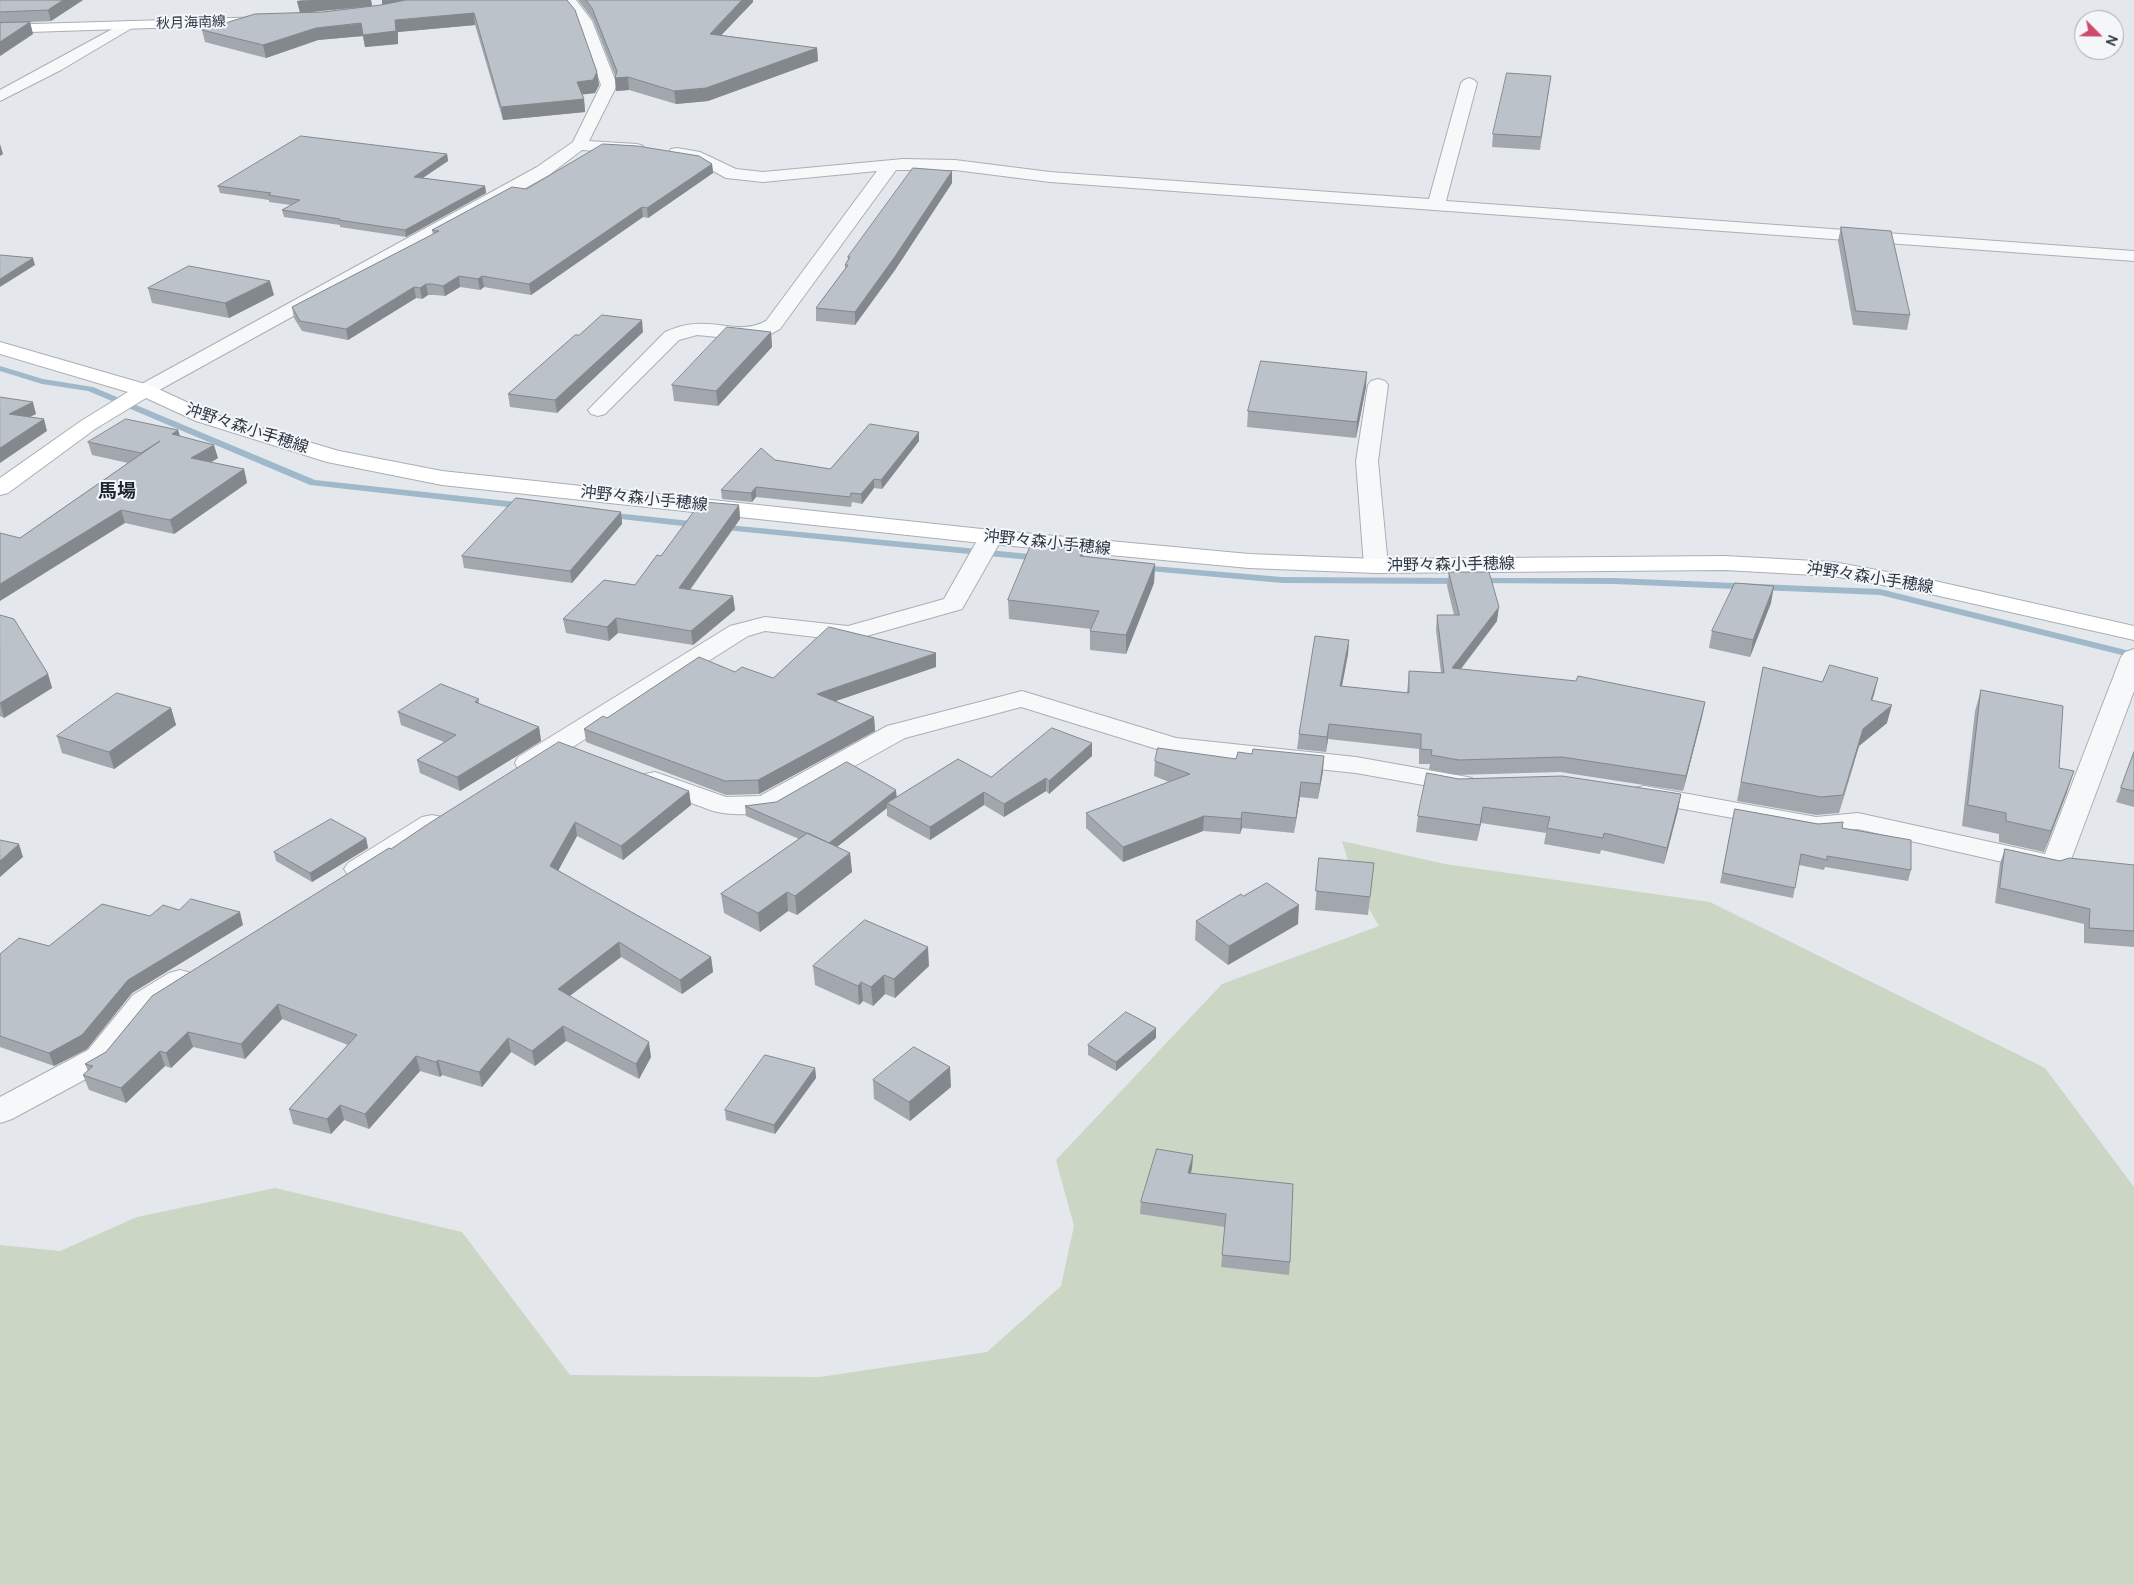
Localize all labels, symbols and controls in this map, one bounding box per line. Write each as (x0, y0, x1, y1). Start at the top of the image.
north arrow (2074, 10, 2124, 60)
street label: 秋月海南線 (156, 13, 226, 33)
text: N (2102, 32, 2123, 49)
street label: 沖野々森小手穂線 (183, 400, 311, 458)
district label: 馬場 (98, 481, 136, 503)
street label: 沖野々森小手穂線 (579, 483, 709, 515)
street label: 沖野々森小手穂線 (982, 527, 1112, 559)
street label: 沖野々森小手穂線 (1387, 554, 1515, 576)
street label: 沖野々森小手穂線 (1805, 559, 1935, 597)

